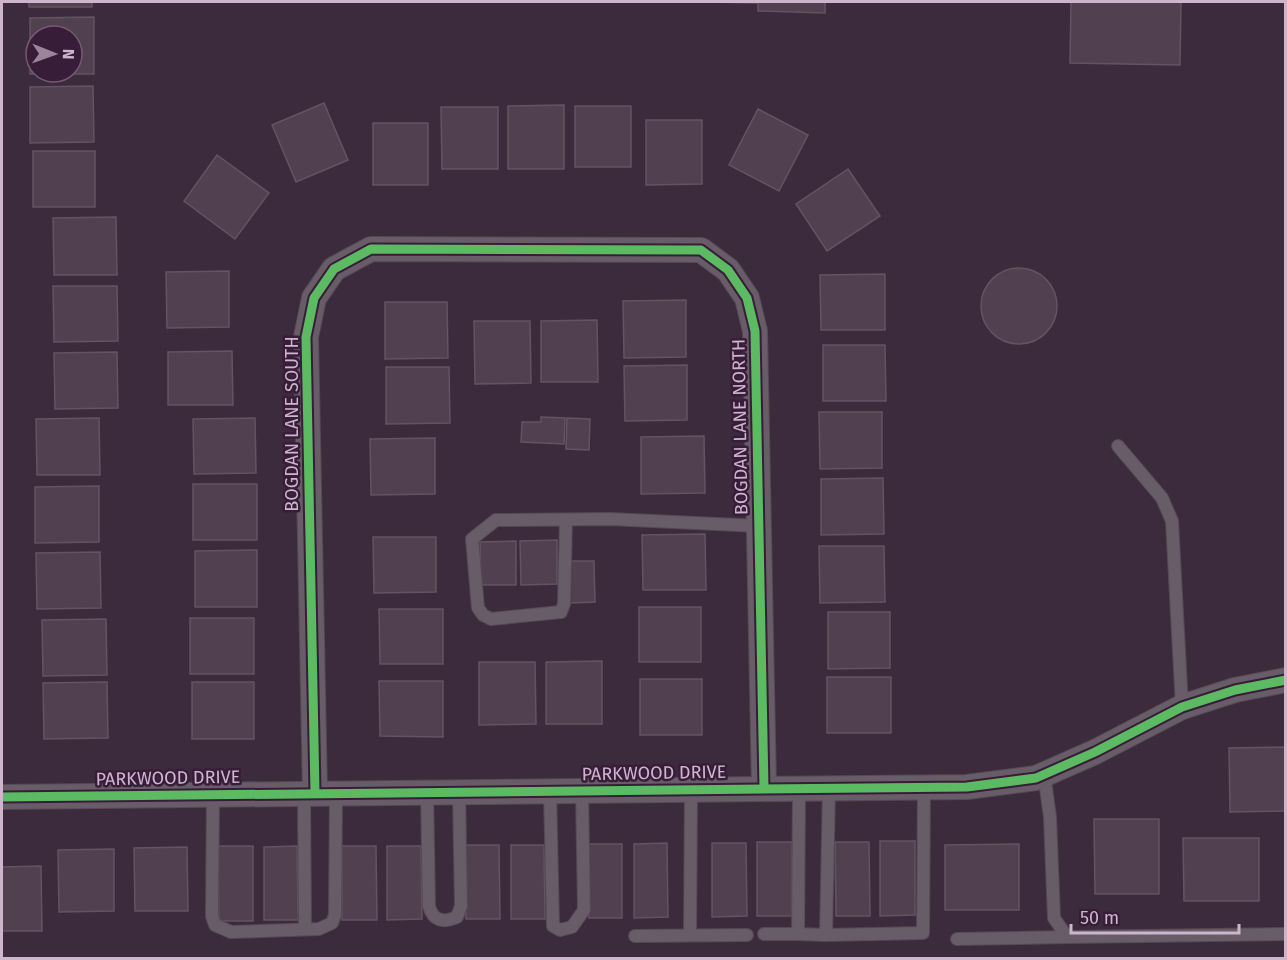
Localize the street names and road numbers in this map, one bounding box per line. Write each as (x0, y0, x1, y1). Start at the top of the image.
street label: BOGDAN LANE SOUTH (281, 336, 303, 512)
street label: BOGDAN LANE NORTH (727, 339, 753, 515)
street label: PARKWOOD DRIVE (581, 761, 727, 785)
street label: PARKWOOD DRIVE (95, 766, 241, 790)

